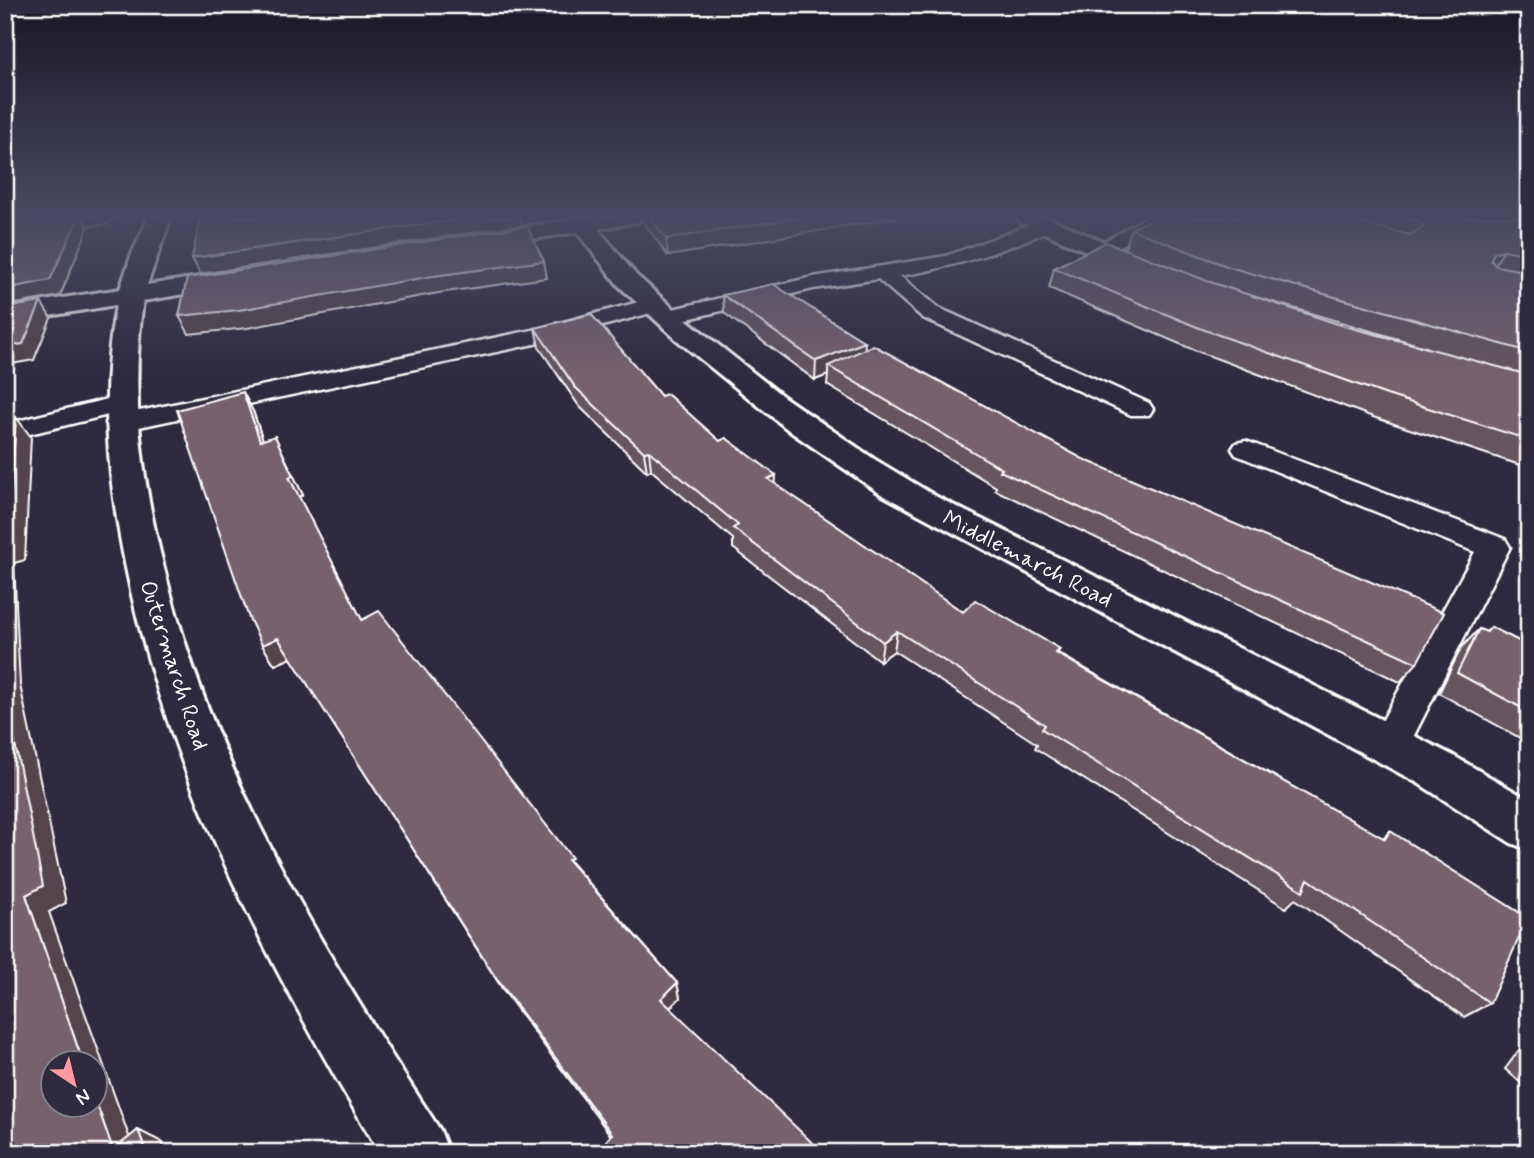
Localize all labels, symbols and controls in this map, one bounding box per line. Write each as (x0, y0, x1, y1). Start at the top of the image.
street label: Middlemarch Road (937, 504, 1117, 616)
street label: Outermarch Road (132, 577, 215, 754)
north arrow (38, 1050, 108, 1120)
text: N (71, 1083, 95, 1111)

